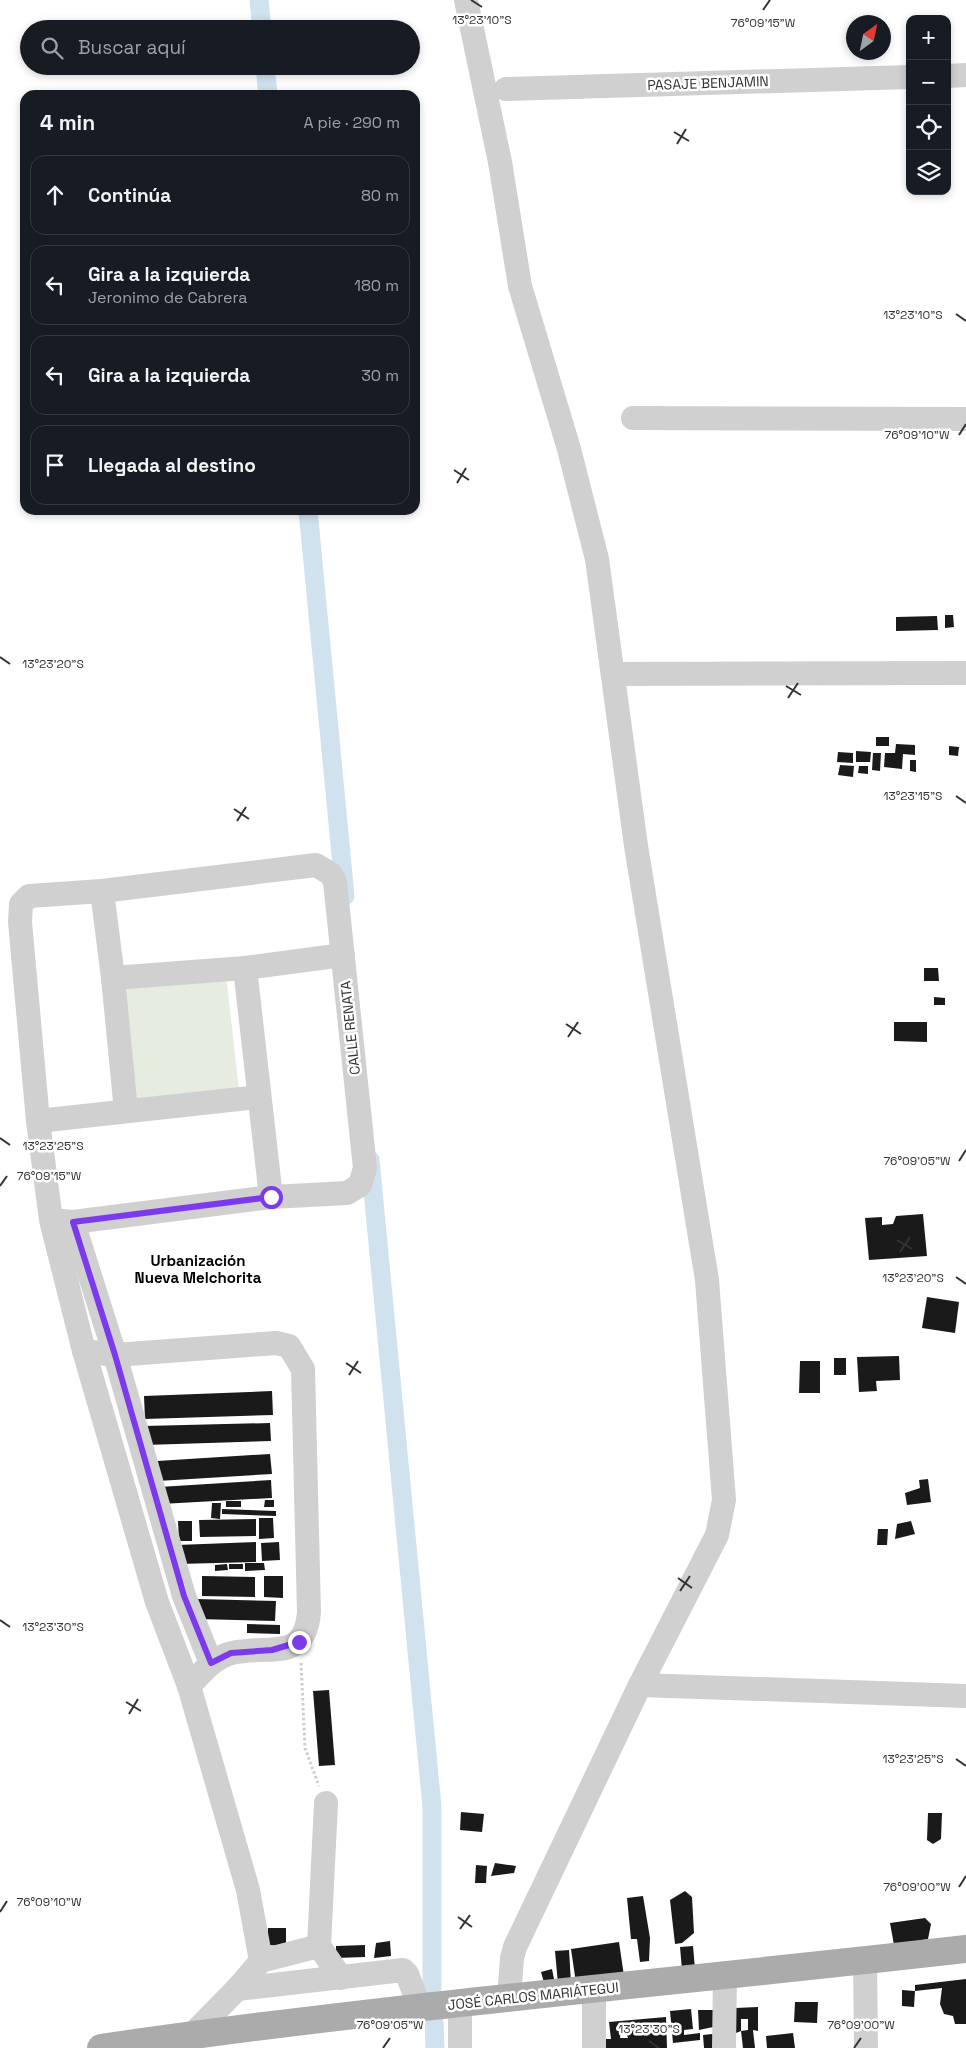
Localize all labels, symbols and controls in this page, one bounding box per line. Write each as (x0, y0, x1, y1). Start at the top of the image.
text: 13°23'10"S (452, 12, 512, 28)
text: 76°09'15"W (731, 15, 796, 31)
north arrow (846, 15, 891, 60)
map controls (906, 15, 951, 195)
button: + (906, 15, 951, 60)
search box (20, 20, 420, 75)
icon: search (38, 34, 66, 62)
text: Buscar aquí (78, 35, 186, 60)
button: − (906, 60, 951, 105)
street label: PASAJE BENJAMIN (647, 72, 769, 94)
button: locate (906, 105, 951, 150)
text: 4 min (40, 109, 95, 136)
text: A pie · 290 m (304, 112, 400, 133)
button: layers (906, 150, 951, 195)
icon: ahead (41, 181, 69, 209)
text: Continúa (88, 183, 171, 208)
text: 80 m (361, 185, 399, 206)
text: Gira a la izquierda (88, 262, 250, 287)
icon: left (41, 271, 69, 299)
text: 180 m (354, 275, 399, 296)
text: Jeronimo de Cabrera (88, 287, 248, 308)
text: 13°23'10"S (883, 307, 943, 323)
icon: left (41, 361, 69, 389)
text: Gira a la izquierda (88, 363, 250, 388)
text: 30 m (361, 365, 399, 386)
text: 76°09'10"W (885, 427, 950, 443)
icon: arrive (41, 451, 69, 479)
text: Llegada al destino (88, 453, 256, 478)
text: 13°23'20"S (22, 656, 84, 672)
text: 13°23'15"S (884, 788, 942, 804)
street label: CALLE RENATA (336, 980, 364, 1076)
text: 13°23'25"S (22, 1138, 84, 1154)
text: 76°09'05"W (883, 1153, 951, 1169)
text: 76°09'15"W (17, 1168, 82, 1184)
route start (260, 1186, 283, 1209)
district label: Urbanización Nueva Melchorita (135, 1251, 262, 1287)
text: 13°23'20"S (882, 1270, 944, 1286)
text: 13°23'30"S (22, 1619, 84, 1635)
route end (288, 1631, 311, 1654)
text: 13°23'25"S (882, 1751, 944, 1767)
text: 76°09'00"W (883, 1879, 951, 1895)
text: 76°09'10"W (17, 1894, 82, 1910)
street label: JOSÉ CARLOS MARIÁTEGUI (447, 1978, 619, 2014)
text: 76°09'05"W (356, 2017, 424, 2033)
text: 76°09'00"W (827, 2017, 895, 2033)
text: 13°23'30"S (618, 2021, 680, 2037)

